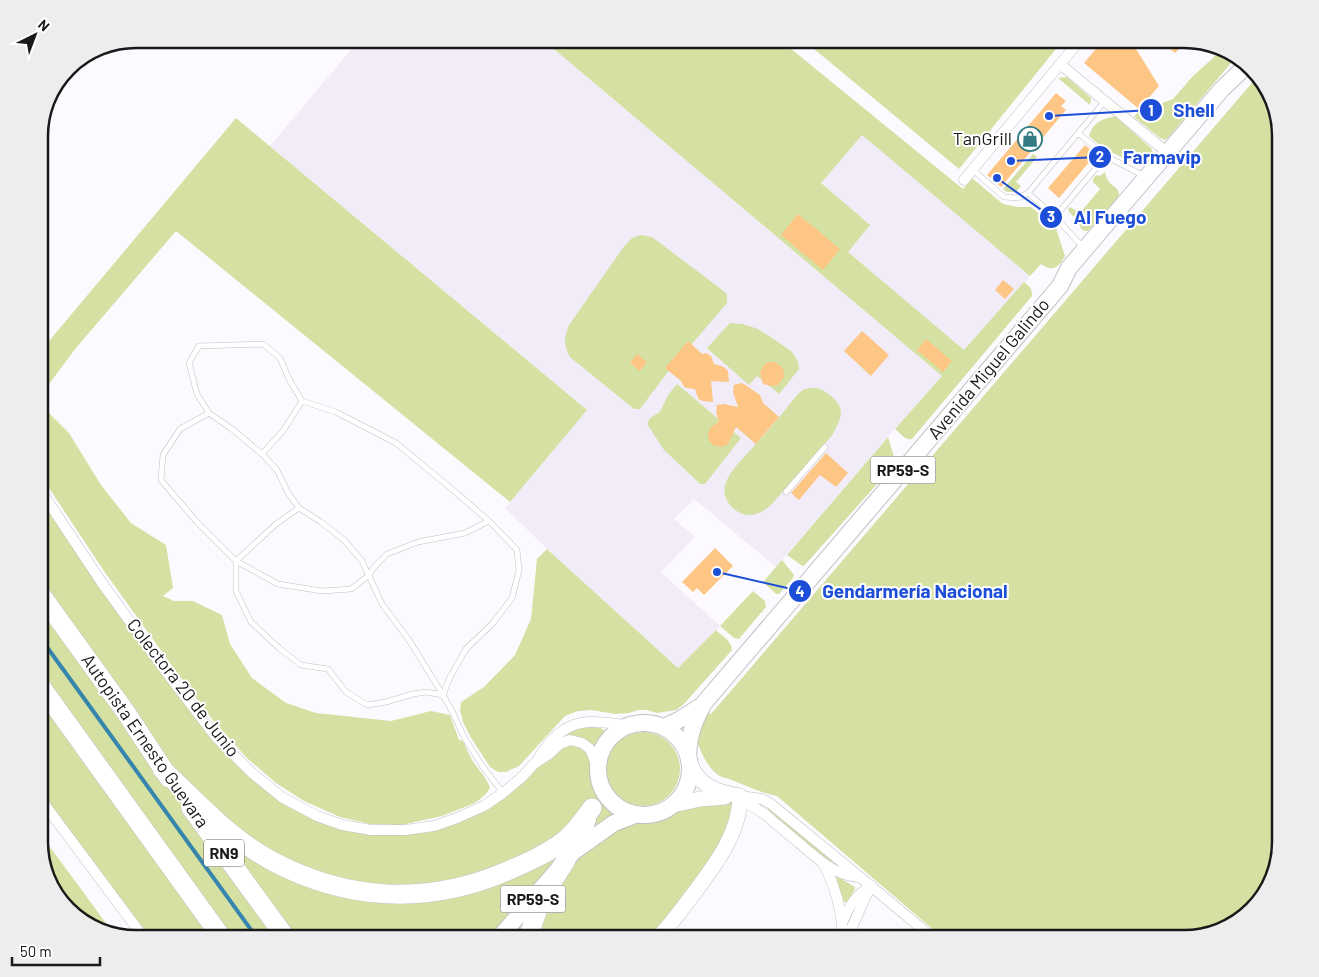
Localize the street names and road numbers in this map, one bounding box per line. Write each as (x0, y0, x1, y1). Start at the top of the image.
street label: Avenida Miguel Galindo (923, 293, 1054, 443)
road number: RP59-S (870, 456, 936, 484)
street label: Colectora 20 de Junio (123, 614, 245, 761)
street label: Autopista Ernesto Guevara (77, 649, 214, 832)
road number: RN9 (204, 840, 244, 866)
road number: RP59-S (500, 886, 566, 912)

